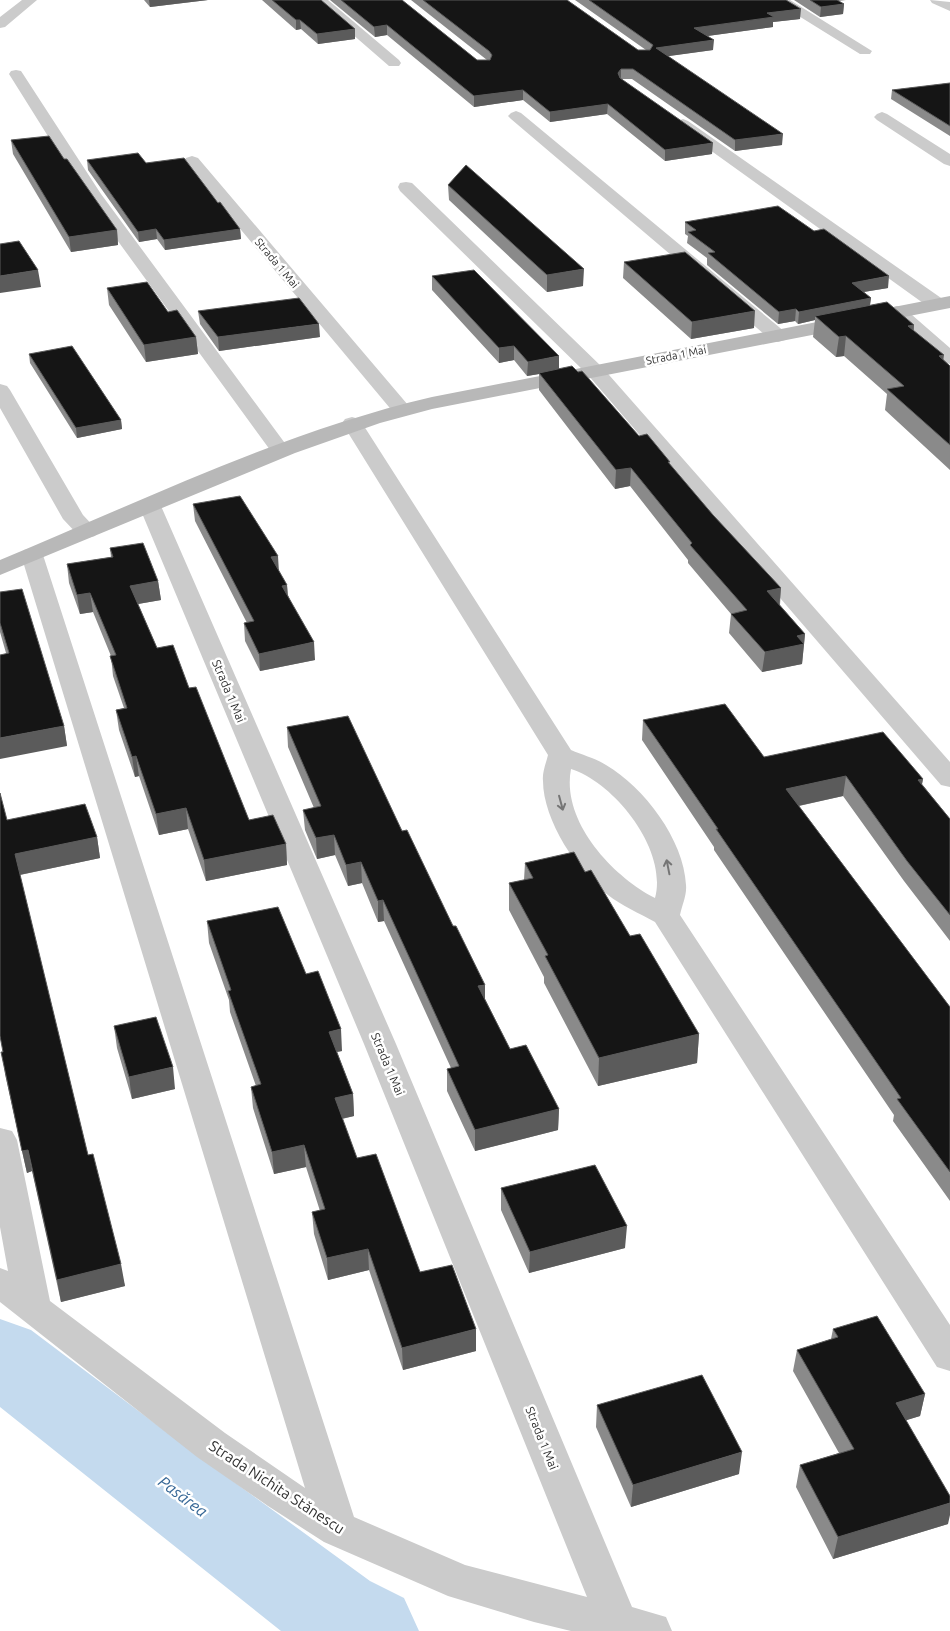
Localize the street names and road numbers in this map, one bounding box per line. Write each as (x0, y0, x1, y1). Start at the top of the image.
street label: Strada 1 Mai (253, 236, 301, 290)
street label: Strada 1 Mai (645, 343, 707, 367)
street label: Strada 1 Mai (210, 658, 248, 724)
street label: Strada 1 Mai (369, 1031, 407, 1097)
street label: Strada 1 Mai (523, 1405, 561, 1471)
street label: Strada Nichita Stănescu (206, 1437, 348, 1537)

